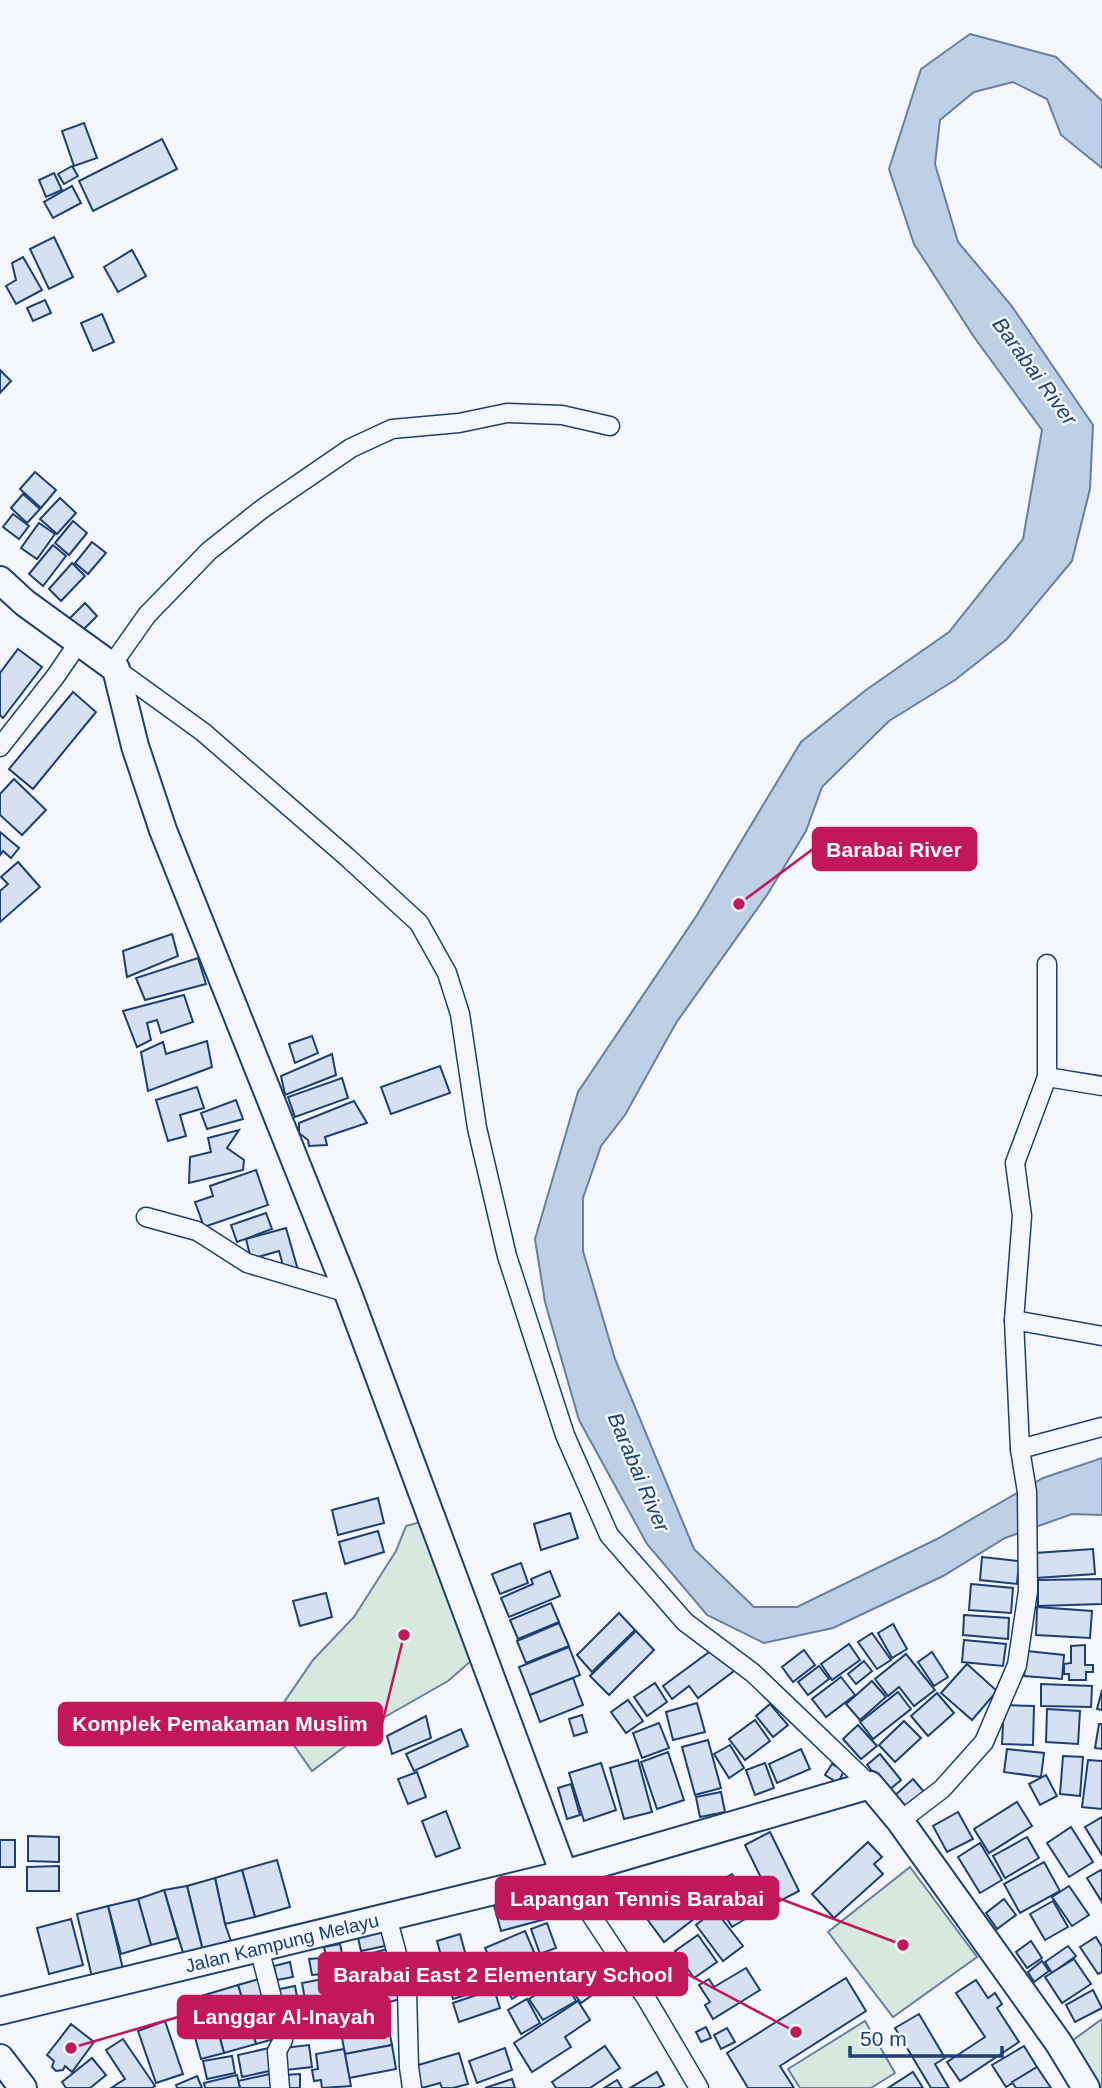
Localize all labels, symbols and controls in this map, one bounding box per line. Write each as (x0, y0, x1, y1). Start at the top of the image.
water label: Barabai River (988, 313, 1082, 430)
callout: Barabai River (813, 828, 976, 870)
text: Barabai River (826, 838, 962, 861)
water label: Barabai River (604, 1409, 675, 1536)
callout: Komplek Pemakaman Muslim (59, 1703, 382, 1745)
text: Komplek Pemakaman Muslim (72, 1712, 368, 1735)
callout: Lapangan Tennis Barabai (496, 1877, 778, 1919)
text: Lapangan Tennis Barabai (510, 1887, 764, 1910)
street label: Jalan Kampung Melayu (183, 1909, 381, 1976)
callout: Barabai East 2 Elementary School (319, 1953, 687, 1995)
text: Barabai East 2 Elementary School (333, 1963, 673, 1986)
callout: Langgar Al-Inayah (178, 1996, 390, 2038)
text: Langgar Al-Inayah (193, 2005, 375, 2028)
scale bar (850, 2014, 1002, 2058)
text: 50 m (860, 2027, 907, 2050)

